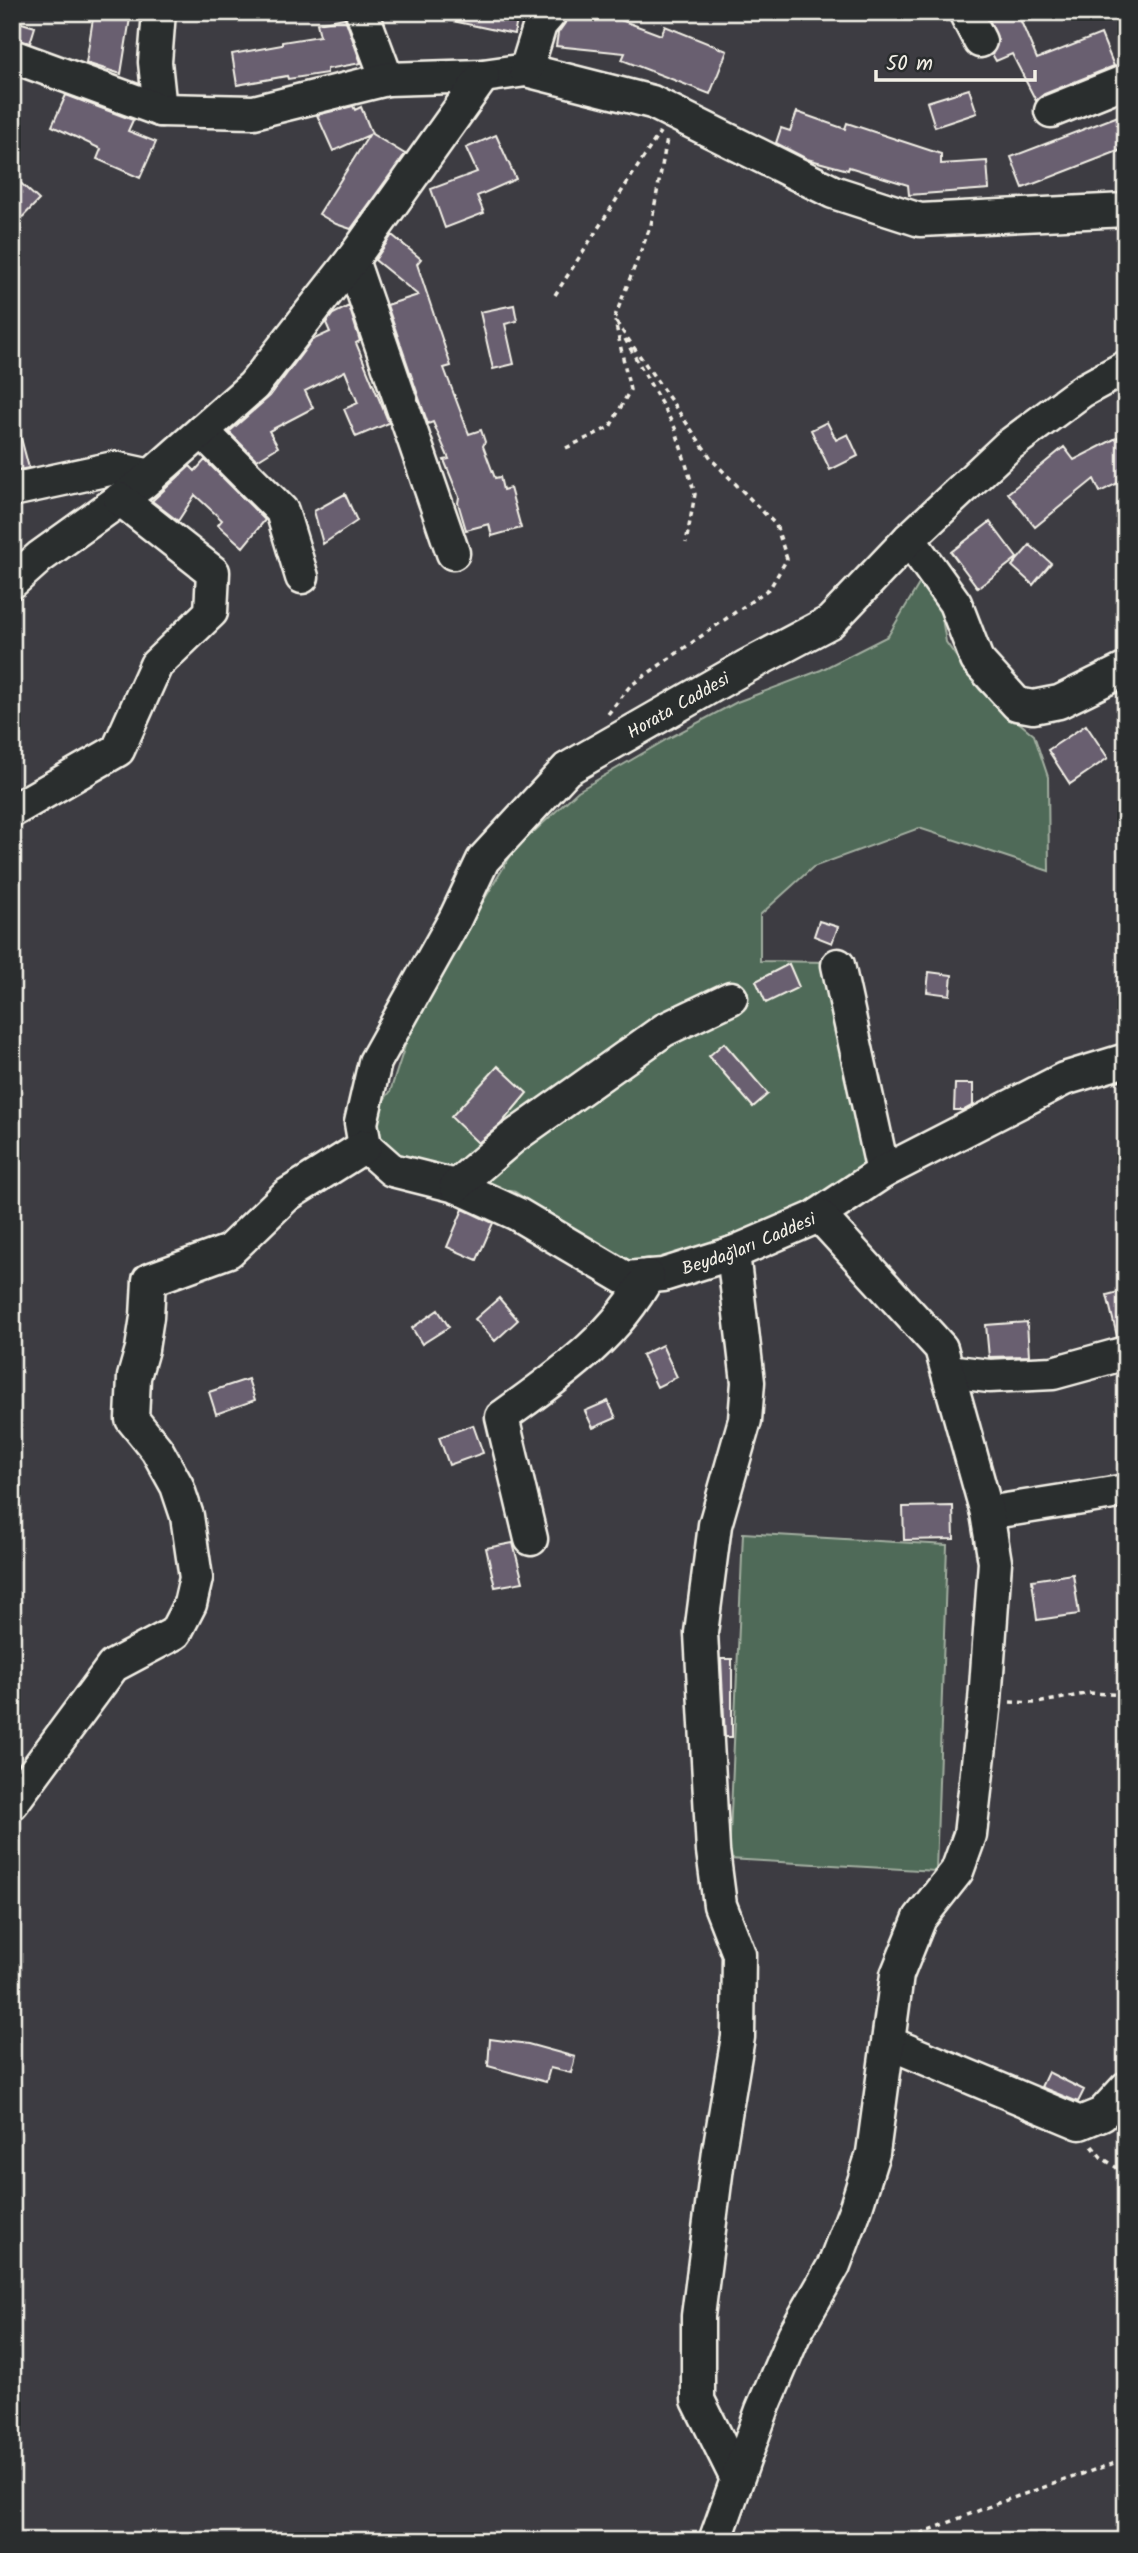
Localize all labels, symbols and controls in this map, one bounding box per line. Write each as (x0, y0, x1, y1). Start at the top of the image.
scale bar (876, 38, 1035, 82)
text: 50 m (886, 48, 933, 81)
street label: Horata Caddesi (622, 665, 736, 748)
street label: Beydağları Caddesi (678, 1206, 821, 1284)

